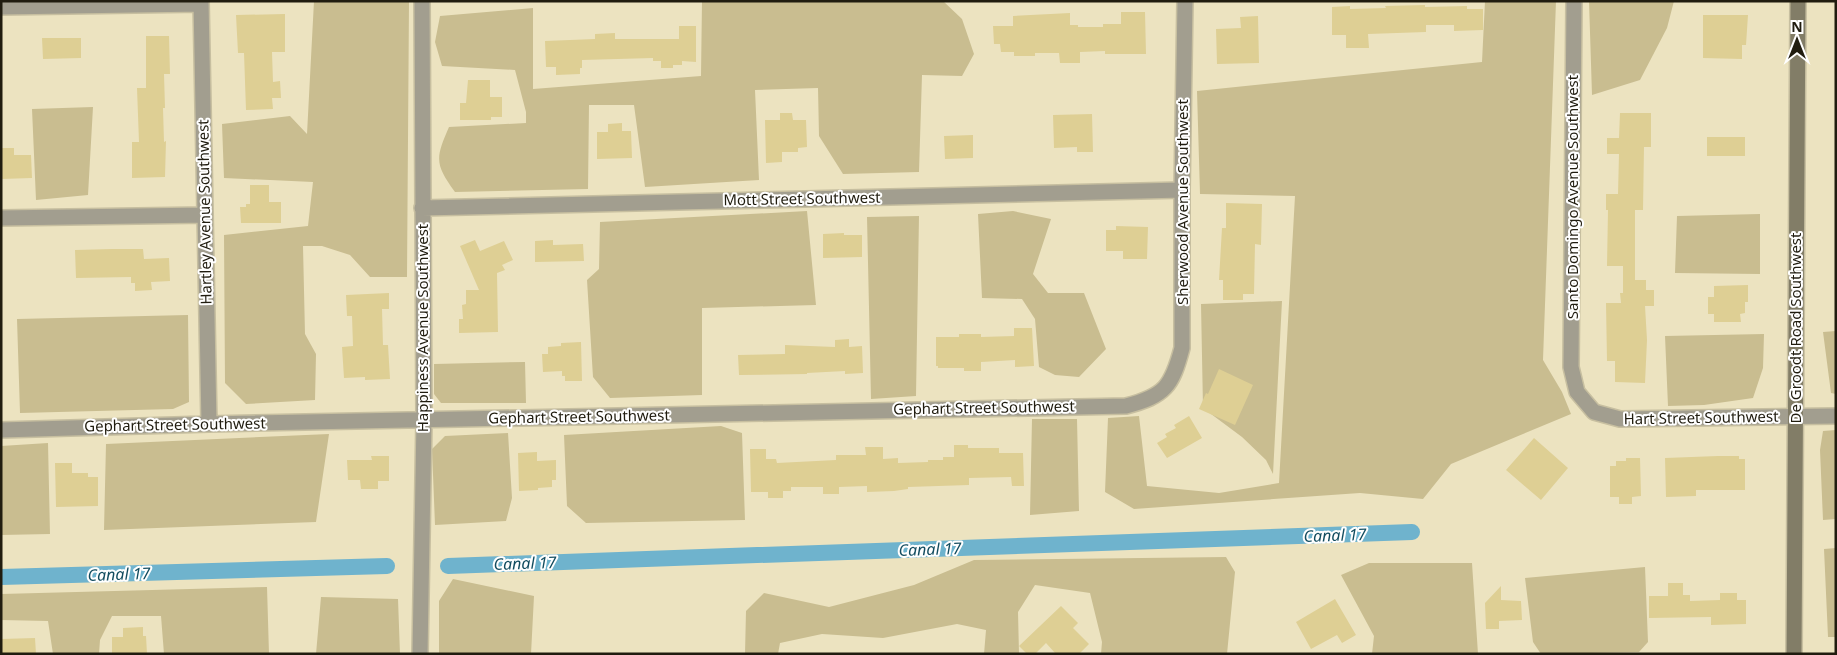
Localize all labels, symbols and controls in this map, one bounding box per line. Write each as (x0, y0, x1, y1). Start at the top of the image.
north arrow (1772, 15, 1822, 65)
text: N (1791, 17, 1803, 36)
street label: Santo Domingo Avenue Southwest (1562, 74, 1582, 319)
street label: Sherwood Avenue Southwest (1172, 98, 1192, 305)
street label: Hartley Avenue Southwest (192, 119, 216, 305)
street label: Mott Street Southwest (723, 187, 881, 209)
street label: Happiness Avenue Southwest (412, 223, 432, 432)
street label: De Groodt Road Southwest (1785, 232, 1805, 423)
street label: Gephart Street Southwest (893, 395, 1076, 419)
street label: Gephart Street Southwest (488, 404, 671, 428)
street label: Hart Street Southwest (1623, 406, 1779, 428)
street label: Gephart Street Southwest (84, 412, 267, 436)
water label: Canal 17 (1303, 523, 1367, 547)
water label: Canal 17 (898, 537, 962, 561)
water label: Canal 17 (493, 551, 557, 575)
water label: Canal 17 (87, 562, 151, 586)

